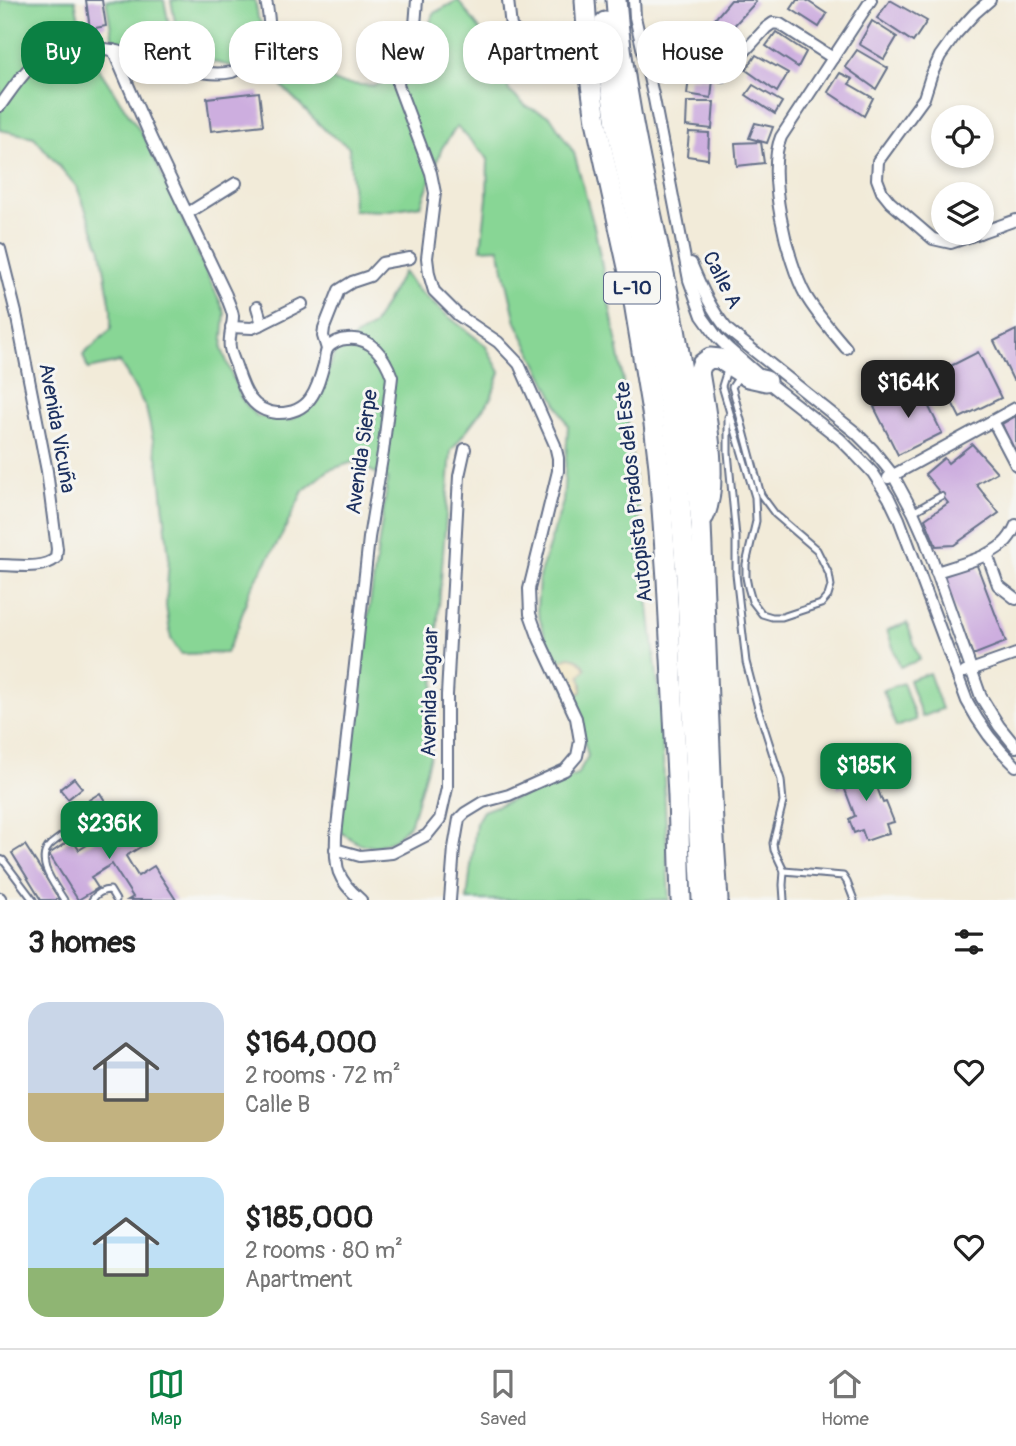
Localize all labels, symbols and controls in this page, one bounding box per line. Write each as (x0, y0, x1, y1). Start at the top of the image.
chip: Buy (21, 21, 105, 84)
chip: Rent (119, 21, 215, 84)
chip: Filters (229, 21, 342, 84)
chip: New (356, 21, 449, 84)
chip: Apartment (463, 21, 623, 84)
chip: House (637, 21, 747, 84)
map controls (931, 105, 994, 245)
button: locate (931, 105, 994, 168)
button: layers (931, 182, 994, 245)
street label: Calle A (696, 247, 748, 313)
road number: L-10 (604, 272, 660, 304)
pin: $164K (859, 360, 957, 420)
street label: Avenida Vicuña (32, 361, 82, 495)
text: $164K (877, 368, 939, 397)
street label: Autopista Prados del Este (609, 379, 659, 604)
street label: Avenida Sierpe (340, 387, 384, 516)
street label: Avenida Jaguar (415, 626, 445, 757)
pin: $185K (817, 744, 915, 803)
text: $185K (836, 751, 896, 780)
pin: $236K (60, 802, 158, 861)
text: $236K (77, 809, 141, 838)
icon: filters (950, 923, 988, 961)
text: 3 homes (28, 924, 135, 961)
text: $164,000 (245, 1024, 377, 1061)
icon: home (84, 1030, 168, 1114)
icon: heart (950, 1053, 988, 1091)
text: 2 rooms · 72 m² (245, 1061, 401, 1090)
text: Calle B (245, 1090, 310, 1119)
text: $185,000 (245, 1199, 373, 1236)
icon: home (84, 1205, 168, 1289)
icon: heart (950, 1228, 988, 1266)
text: 2 rooms · 80 m² (245, 1236, 403, 1265)
text: Apartment (245, 1265, 352, 1294)
tab: Map (147, 1365, 185, 1431)
tab: Saved (479, 1365, 527, 1431)
tab: Home (821, 1365, 869, 1431)

